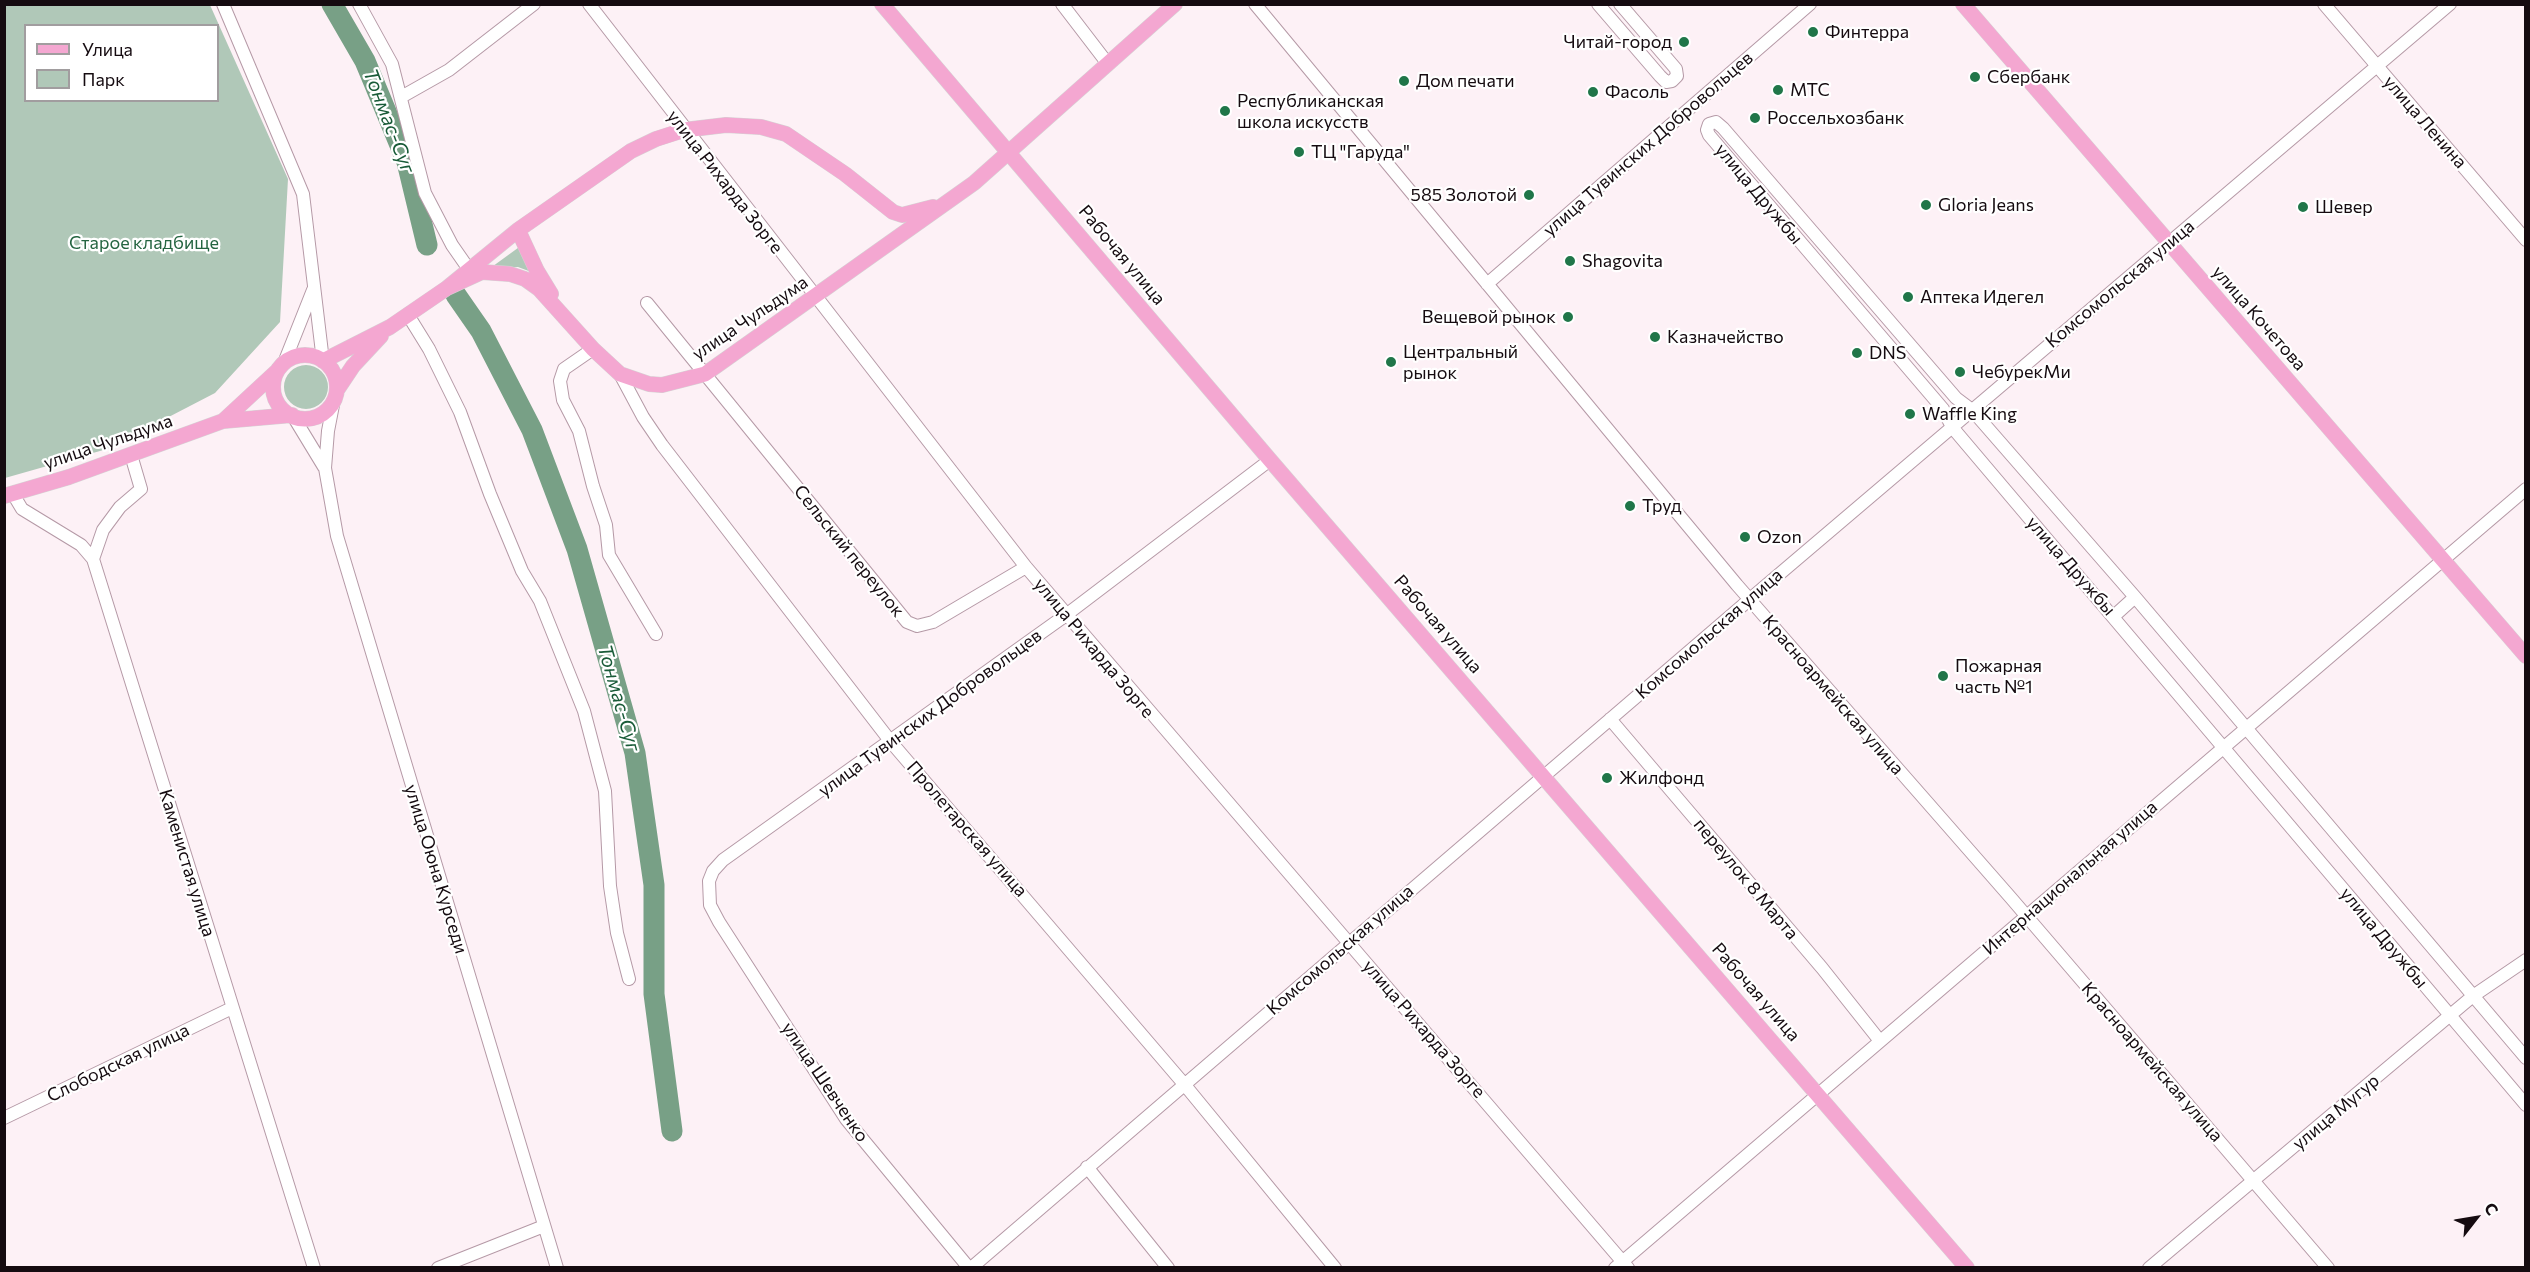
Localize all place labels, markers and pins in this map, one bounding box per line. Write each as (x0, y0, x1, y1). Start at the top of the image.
place label: Финтерра (1825, 21, 1909, 43)
marker: Финтерра (1806, 25, 1820, 39)
place label: Читай-город (1564, 31, 1672, 53)
marker: Читай-город (1677, 35, 1691, 49)
place label: Сбербанк (1987, 66, 2070, 88)
place label: Дом печати (1416, 70, 1515, 92)
marker: Сбербанк (1968, 70, 1982, 84)
marker: Дом печати (1397, 74, 1411, 88)
place label: МТС (1790, 79, 1830, 101)
place label: Фасоль (1605, 81, 1669, 103)
marker: МТС (1771, 83, 1785, 97)
marker: Фасоль (1586, 85, 1600, 99)
place label: Республиканская школа искусств (1237, 90, 1384, 132)
marker: Республиканская школа искусств (1218, 104, 1232, 118)
place label: Россельхозбанк (1767, 107, 1904, 129)
marker: Россельхозбанк (1748, 111, 1762, 125)
place label: ТЦ "Гаруда" (1311, 141, 1410, 163)
marker: ТЦ "Гаруда" (1292, 145, 1306, 159)
place label: 585 Золотой (1411, 184, 1517, 206)
marker: 585 Золотой (1522, 188, 1536, 202)
place label: Gloria Jeans (1938, 194, 2034, 216)
place label: Шевер (2315, 196, 2373, 218)
marker: Gloria Jeans (1919, 198, 1933, 212)
marker: Шевер (2296, 200, 2310, 214)
place label: Shagovita (1582, 250, 1663, 272)
marker: Shagovita (1563, 254, 1577, 268)
place label: Аптека Идегел (1920, 286, 2044, 308)
marker: Аптека Идегел (1901, 290, 1915, 304)
place label: Вещевой рынок (1422, 306, 1556, 328)
marker: Вещевой рынок (1561, 310, 1575, 324)
place label: Казначейство (1667, 326, 1784, 348)
marker: Казначейство (1648, 330, 1662, 344)
place label: Центральный рынок (1403, 341, 1518, 384)
place label: DNS (1869, 342, 1906, 364)
marker: DNS (1850, 346, 1864, 360)
marker: Центральный рынок (1384, 355, 1398, 369)
place label: ЧебурекМи (1972, 361, 2071, 383)
marker: ЧебурекМи (1953, 365, 1967, 379)
place label: Waffle King (1922, 403, 2017, 425)
marker: Waffle King (1903, 407, 1917, 421)
place label: Труд (1642, 495, 1682, 517)
marker: Труд (1623, 499, 1637, 513)
place label: Ozon (1757, 526, 1802, 548)
marker: Ozon (1738, 530, 1752, 544)
place label: Пожарная часть №1 (1955, 655, 2042, 698)
marker: Пожарная часть №1 (1936, 669, 1950, 683)
place label: Жилфонд (1619, 767, 1704, 789)
marker: Жилфонд (1600, 771, 1614, 785)

